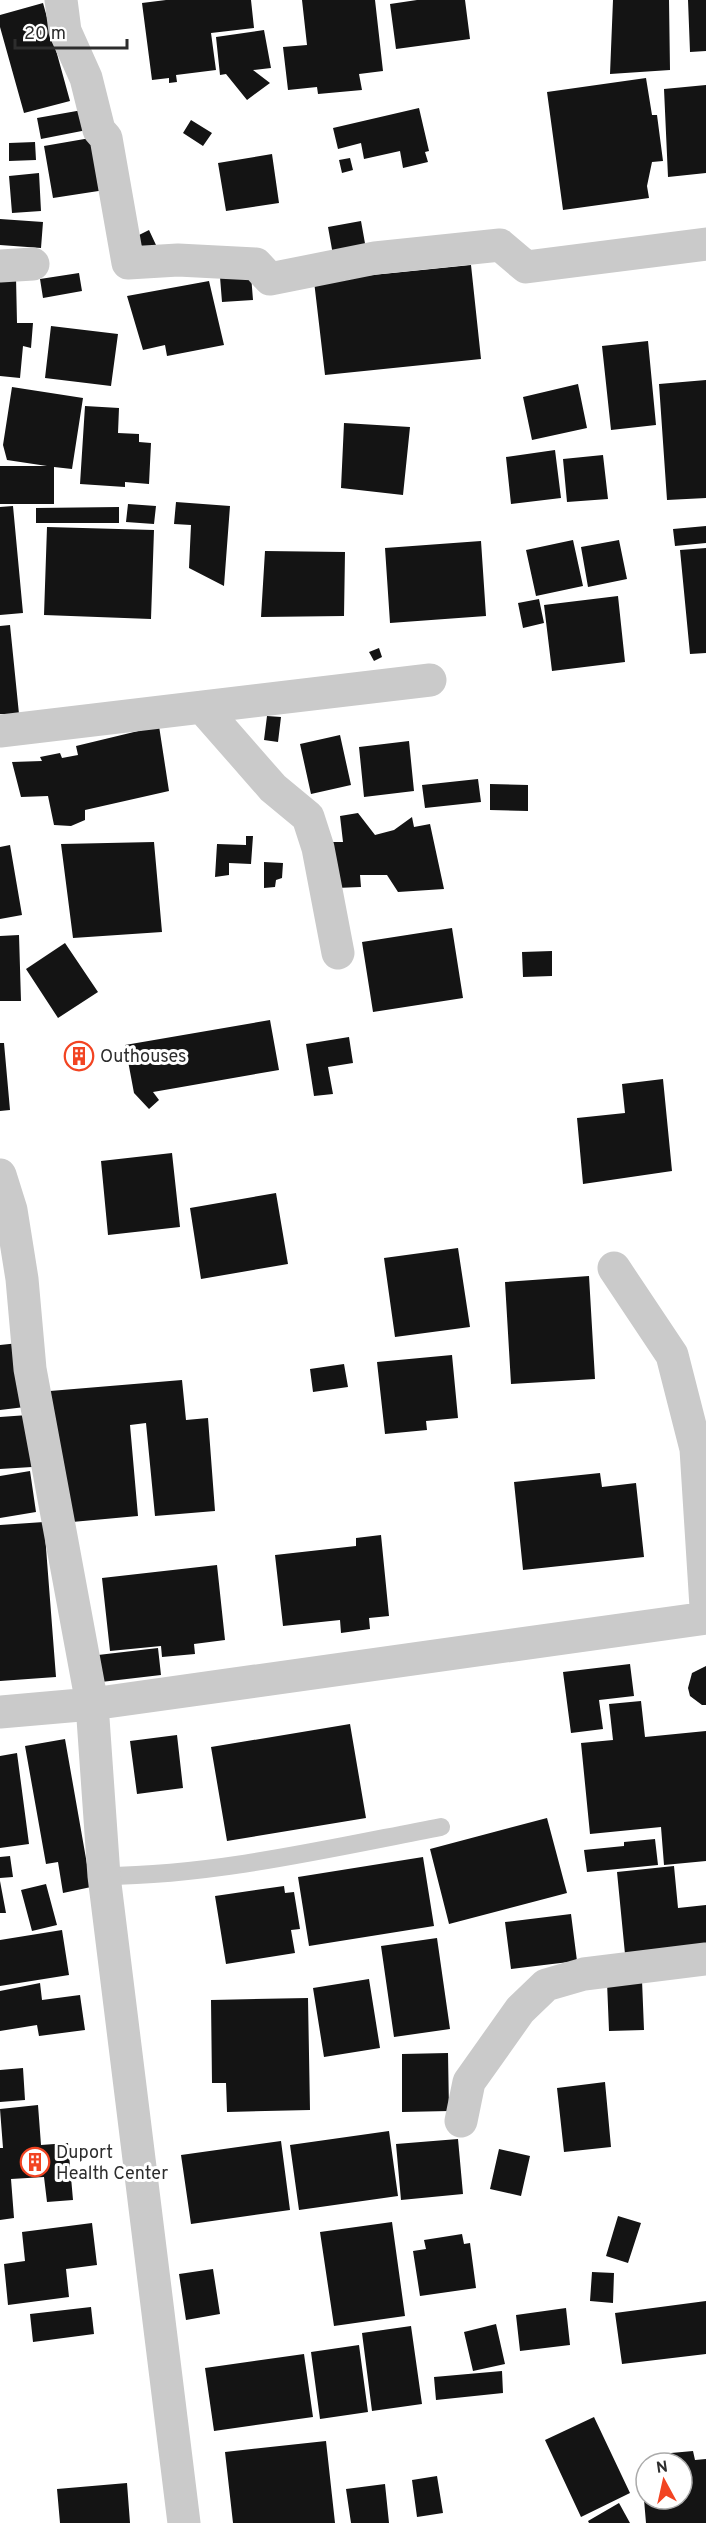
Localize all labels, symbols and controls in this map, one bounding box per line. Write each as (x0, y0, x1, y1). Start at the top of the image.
scale bar (15, 12, 128, 50)
text: 20 m (24, 23, 66, 46)
building icon: Outhouses (63, 1040, 95, 1072)
place label: Outhouses (100, 1046, 187, 1069)
place label: Duport Health Center (56, 2142, 168, 2186)
building icon: Duport Health Center (19, 2146, 51, 2178)
north arrow (634, 2451, 694, 2511)
text: N (655, 2457, 669, 2479)

